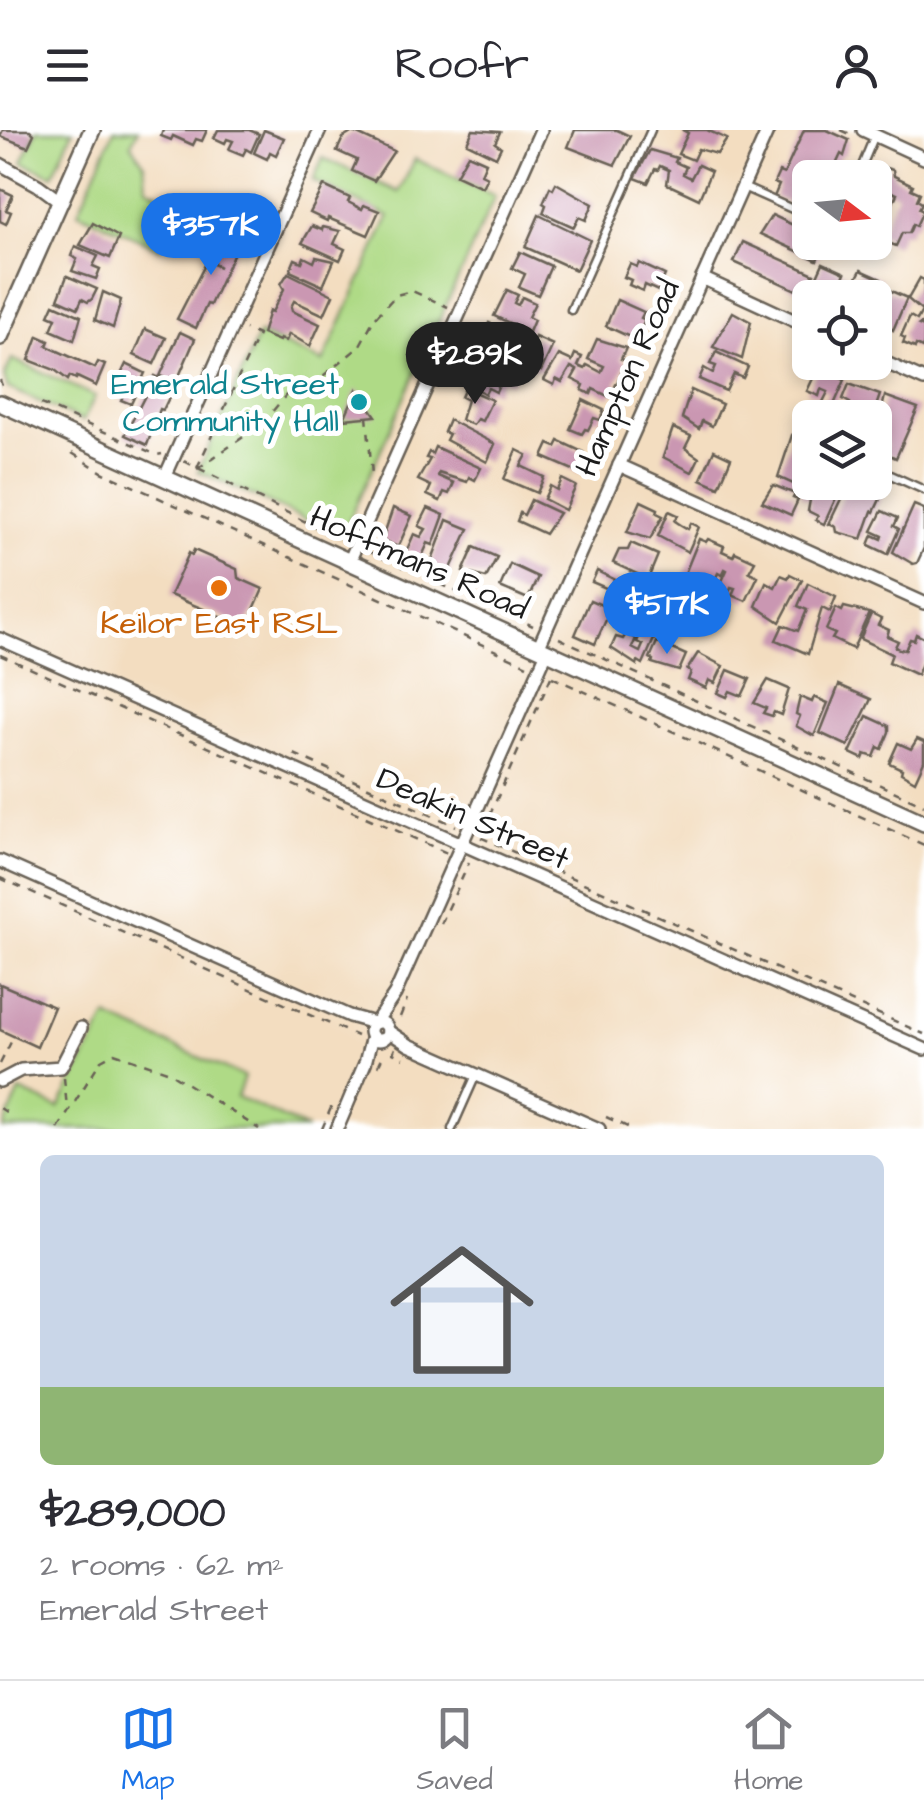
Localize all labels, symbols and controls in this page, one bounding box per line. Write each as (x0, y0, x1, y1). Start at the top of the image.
text: Roofr (395, 34, 529, 96)
icon: menu (40, 38, 95, 93)
icon: person (829, 38, 884, 93)
north arrow (792, 160, 892, 260)
map controls (792, 160, 892, 500)
pin: $357K (141, 193, 281, 278)
text: $357K (163, 203, 259, 248)
street label: Hampton Road (564, 272, 692, 484)
button: locate (792, 280, 892, 380)
pin: $289K (405, 322, 545, 407)
text: $289K (428, 332, 522, 377)
place label: Emerald Street Community Hall (111, 362, 339, 444)
marker: Emerald Street Community Hall (348, 391, 370, 413)
button: layers (792, 400, 892, 500)
street label: Hoffmans Road (303, 495, 535, 631)
pin: $517K (597, 572, 737, 657)
marker: Keilor East RSL (208, 577, 230, 599)
text: $517K (625, 582, 709, 627)
place label: Keilor East RSL (100, 601, 338, 646)
street label: Deakin Street (370, 756, 576, 882)
icon: home (372, 1220, 552, 1400)
text: $289,000 (40, 1485, 226, 1543)
text: 2 rooms · 62 m² (40, 1543, 284, 1588)
text: Emerald Street (40, 1588, 268, 1633)
tab: Map (121, 1701, 176, 1800)
tab: Saved (417, 1701, 493, 1800)
tab: Home (734, 1701, 803, 1800)

